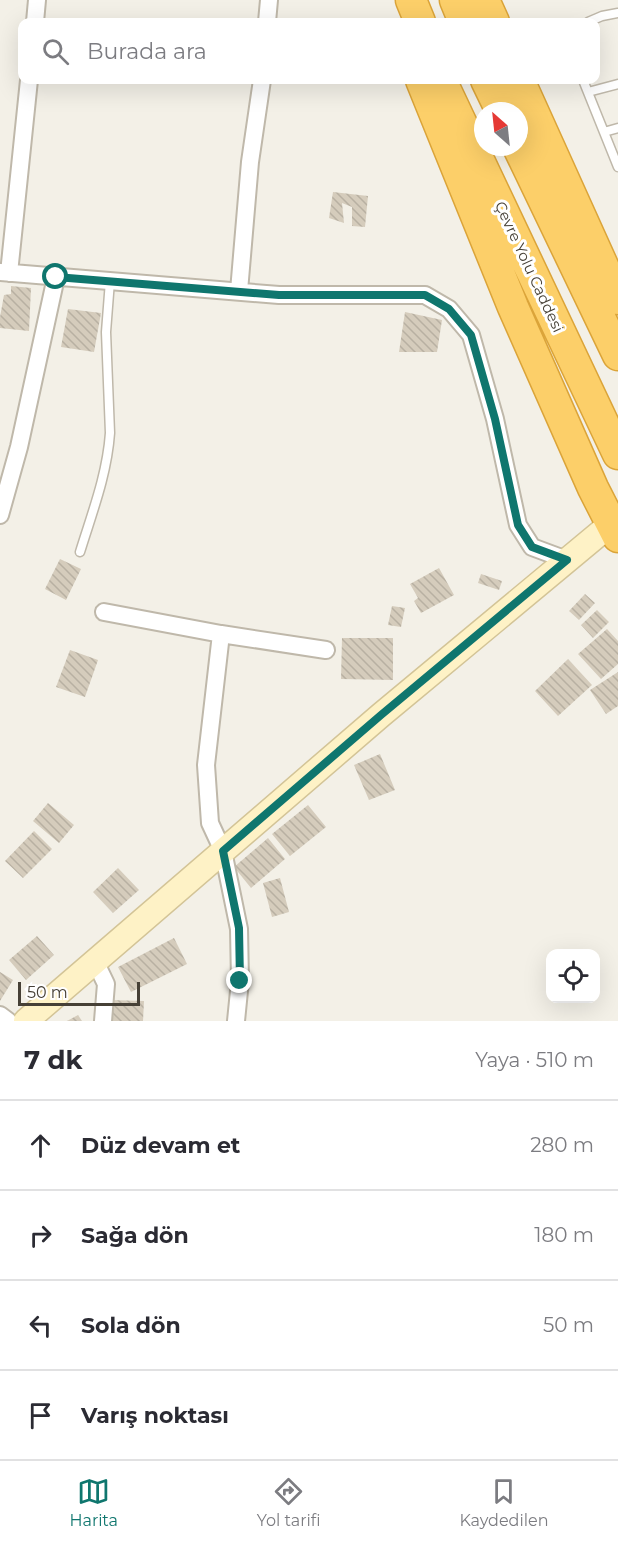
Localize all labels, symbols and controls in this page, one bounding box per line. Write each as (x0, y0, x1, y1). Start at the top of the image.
search box (18, 18, 600, 84)
icon: search (39, 35, 72, 68)
text: Burada ara (87, 38, 207, 65)
north arrow (474, 102, 528, 156)
street label: Çevre Yolu Caddesi (491, 198, 568, 335)
route start (42, 263, 68, 289)
map controls (546, 949, 600, 1003)
button: locate (546, 949, 600, 1003)
route end (226, 967, 252, 993)
scale bar (18, 979, 140, 1007)
text: 50 m (27, 983, 68, 1002)
text: 7 dk (24, 1044, 83, 1076)
text: Yaya · 510 m (475, 1048, 594, 1072)
icon: ahead (24, 1129, 57, 1162)
text: Düz devam et (81, 1132, 240, 1159)
text: 280 m (530, 1133, 594, 1157)
icon: right (24, 1219, 57, 1252)
text: Sağa dön (81, 1222, 189, 1249)
text: 180 m (534, 1223, 594, 1247)
icon: left (24, 1309, 57, 1342)
text: Sola dön (81, 1312, 181, 1339)
text: 50 m (543, 1313, 594, 1337)
icon: arrive (24, 1399, 57, 1432)
text: Varış noktası (81, 1402, 229, 1429)
tab: Harita (69, 1475, 118, 1530)
tab: Yol tarifi (257, 1475, 321, 1530)
tab: Kaydedilen (459, 1475, 549, 1530)

